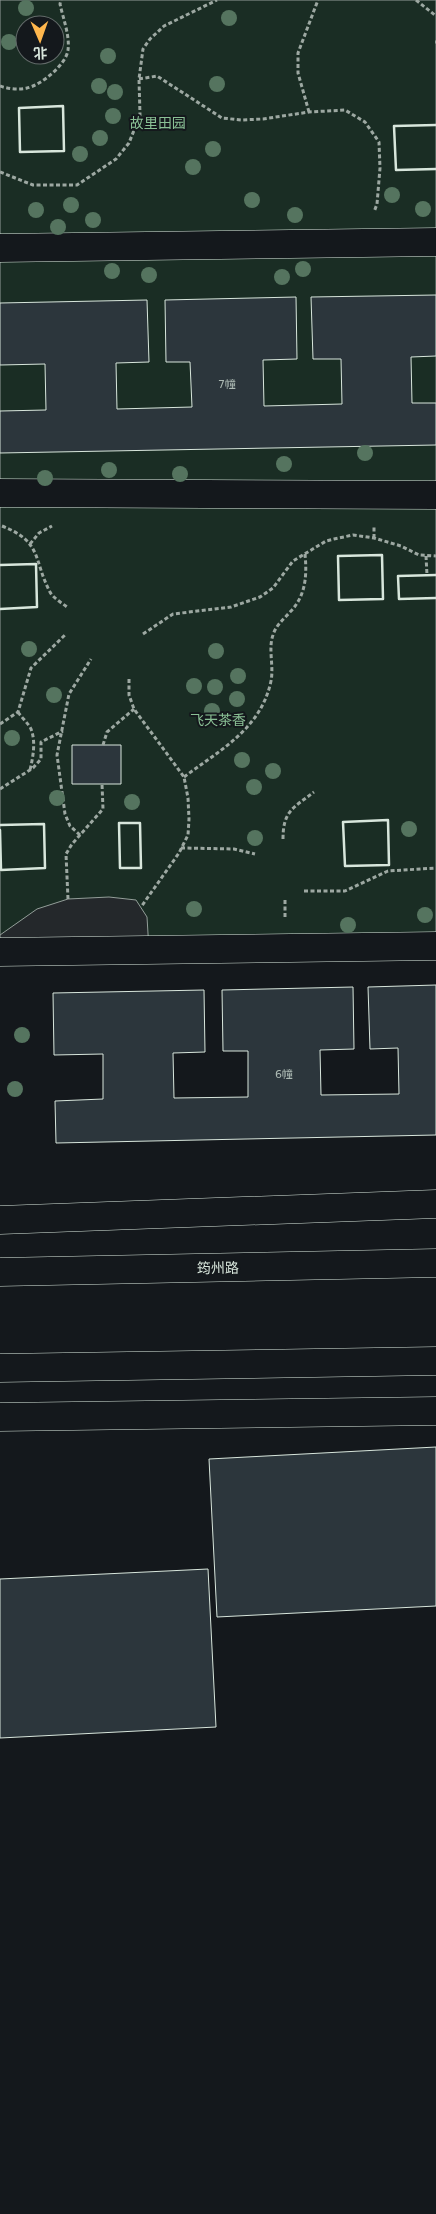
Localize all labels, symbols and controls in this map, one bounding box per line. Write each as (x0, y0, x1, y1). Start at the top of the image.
north arrow (15, 15, 65, 65)
text: 北 (33, 45, 48, 61)
park label: 故里田园 (130, 115, 186, 131)
house number: 7幢 (218, 378, 236, 391)
park label: 飞天茶香 (190, 712, 246, 728)
house number: 6幢 (275, 1068, 293, 1081)
street label: 筠州路 (197, 1260, 239, 1276)

